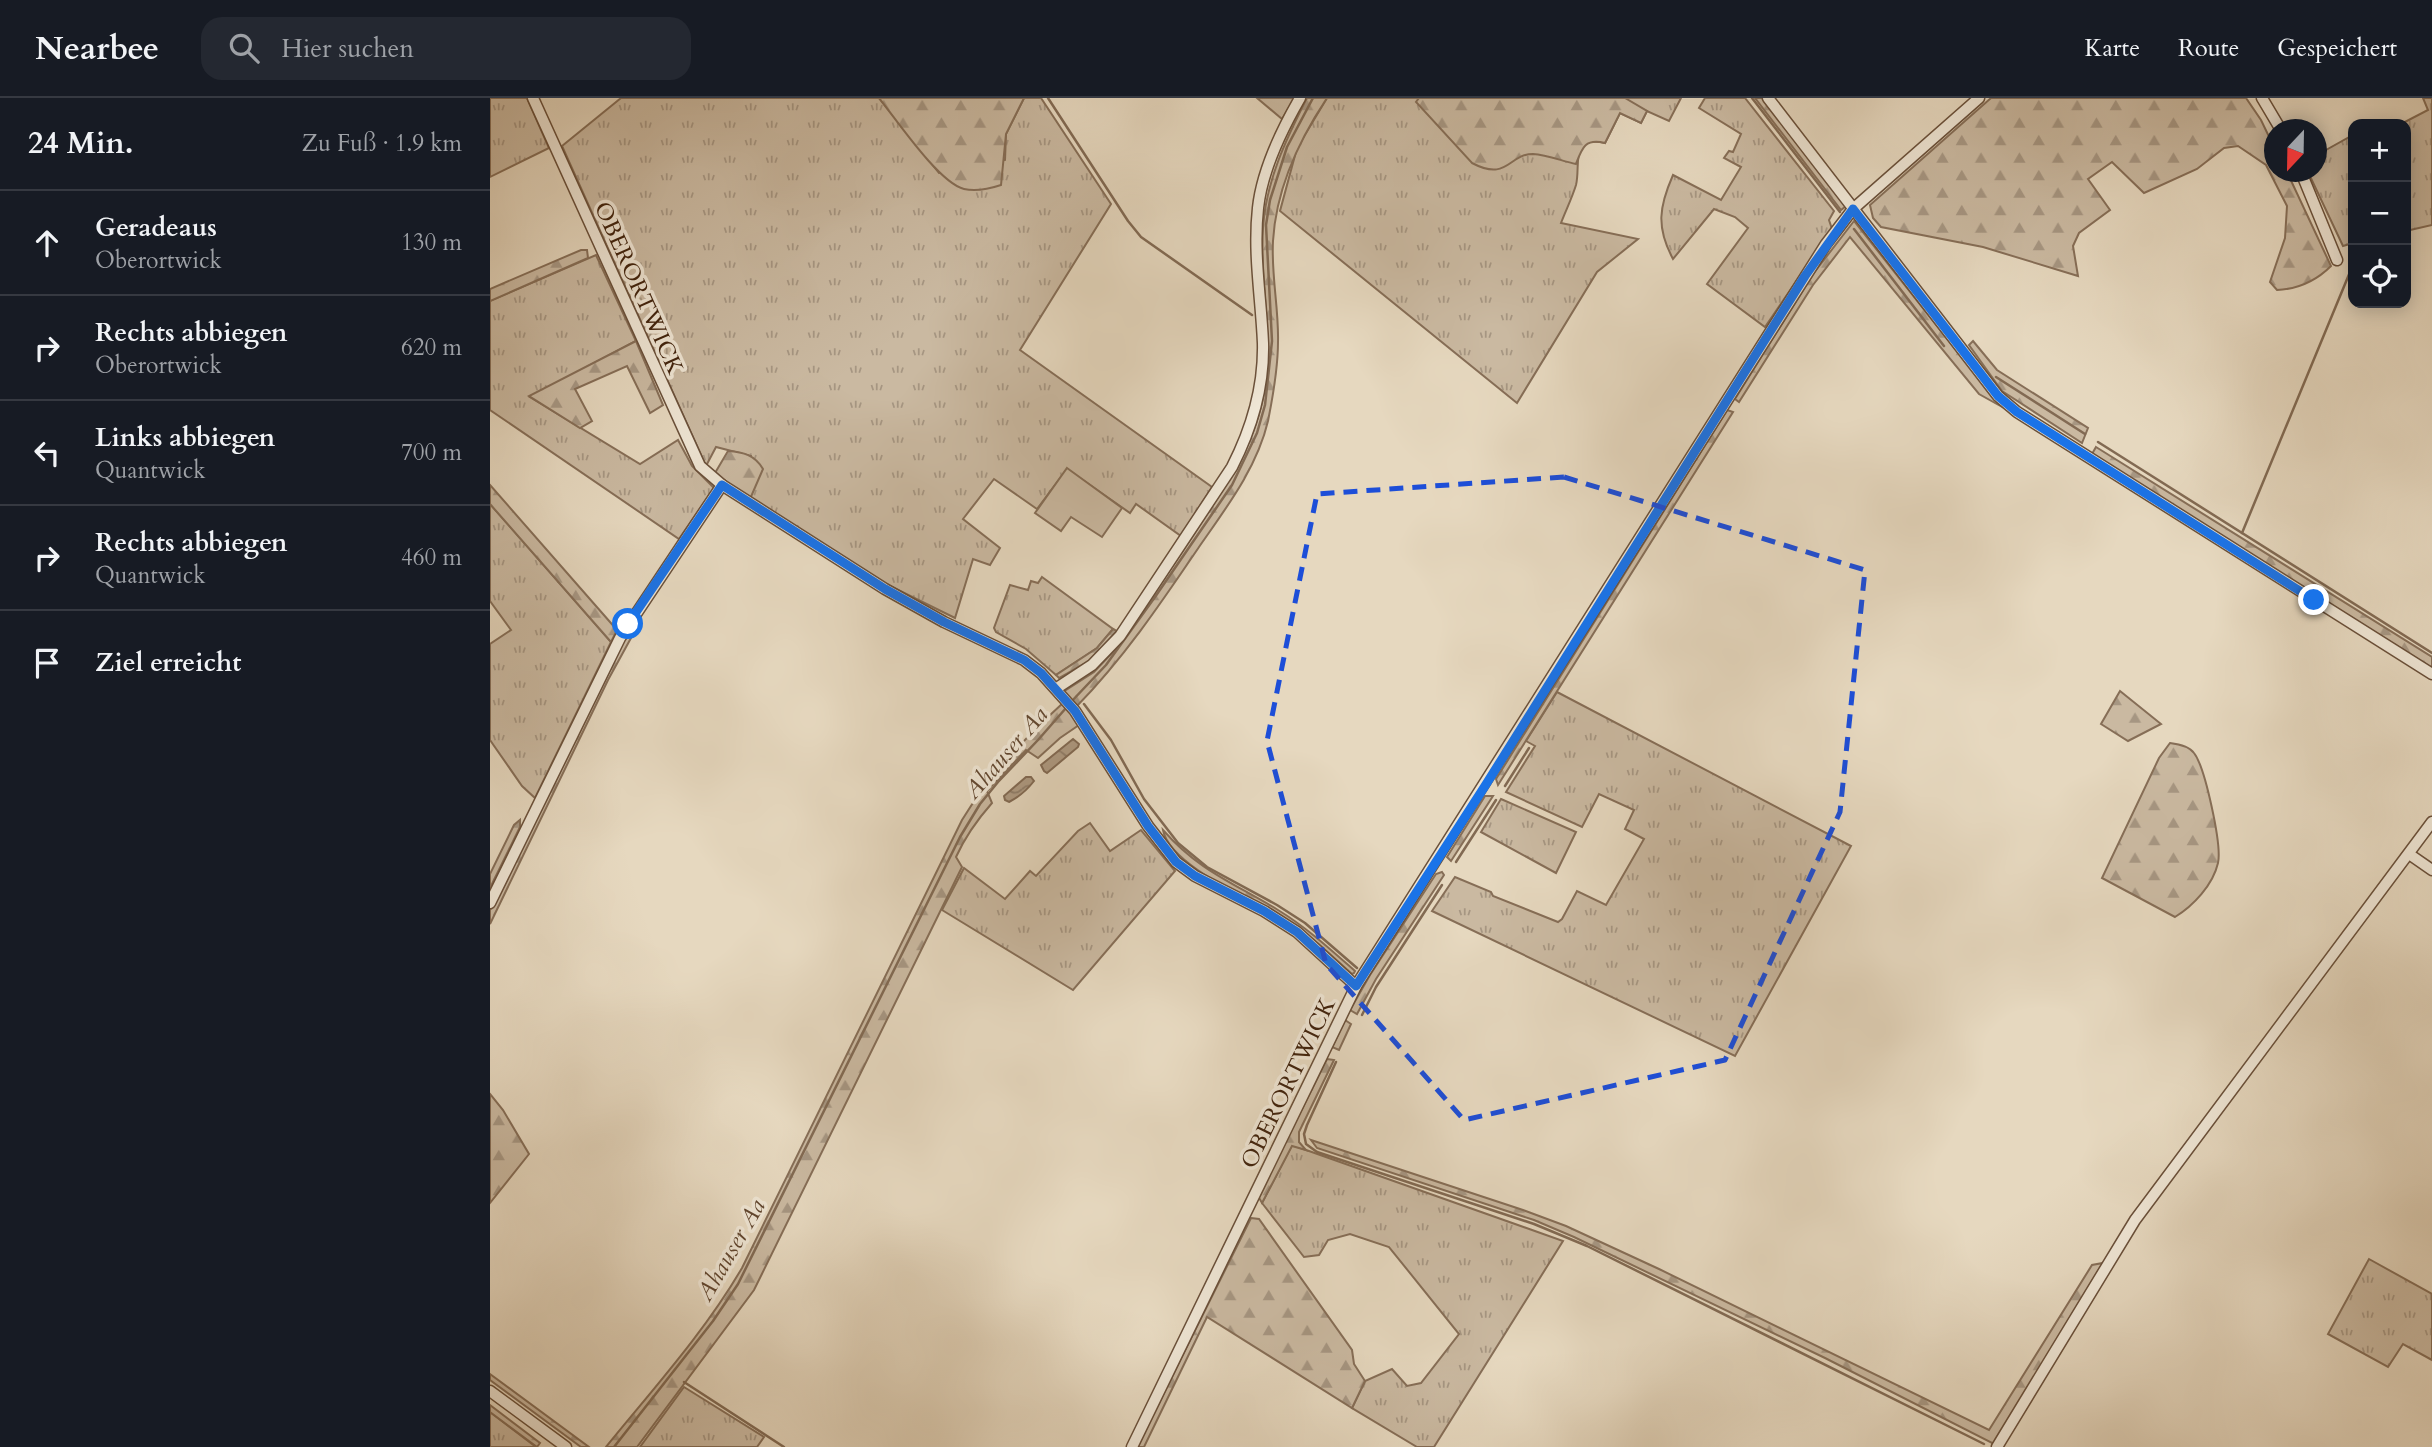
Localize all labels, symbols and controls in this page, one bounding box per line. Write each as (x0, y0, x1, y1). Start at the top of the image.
search box (201, 17, 691, 80)
text: Nearbee (35, 26, 159, 71)
icon: search (225, 29, 263, 67)
text: Hier suchen (281, 31, 414, 66)
text: Karte (2085, 32, 2140, 65)
text: Route (2178, 32, 2239, 65)
text: Gespeichert (2277, 32, 2397, 65)
north arrow (2264, 119, 2327, 182)
map controls (2348, 119, 2411, 308)
button: + (2348, 119, 2411, 182)
text: 24 Min. (28, 123, 133, 164)
text: Zu Fuß · 1.9 km (302, 128, 462, 159)
button: − (2348, 182, 2411, 245)
street label: OBERORTWICK (587, 197, 691, 380)
text: Geradeaus (95, 210, 217, 245)
icon: ahead (28, 224, 66, 262)
text: 130 m (401, 227, 462, 258)
text: Oberortwick (95, 245, 222, 276)
button: locate (2348, 245, 2411, 308)
text: Rechts abbiegen (95, 315, 287, 350)
icon: right (28, 329, 66, 367)
text: 620 m (401, 332, 462, 363)
text: Oberortwick (95, 350, 222, 381)
text: Links abbiegen (95, 420, 275, 455)
icon: left (28, 434, 66, 472)
text: 700 m (401, 437, 462, 468)
text: Quantwick (95, 455, 205, 486)
text: Rechts abbiegen (95, 525, 287, 560)
icon: right (28, 539, 66, 577)
text: 460 m (401, 542, 462, 573)
text: Quantwick (95, 560, 205, 591)
route end (2298, 584, 2329, 615)
route start (612, 608, 643, 639)
icon: arrive (28, 644, 66, 682)
text: Ziel erreicht (95, 645, 241, 680)
water label: Ahauser Aa (956, 699, 1056, 807)
street label: OBERORTWICK (1233, 992, 1343, 1174)
water label: Ahauser Aa (688, 1193, 774, 1308)

